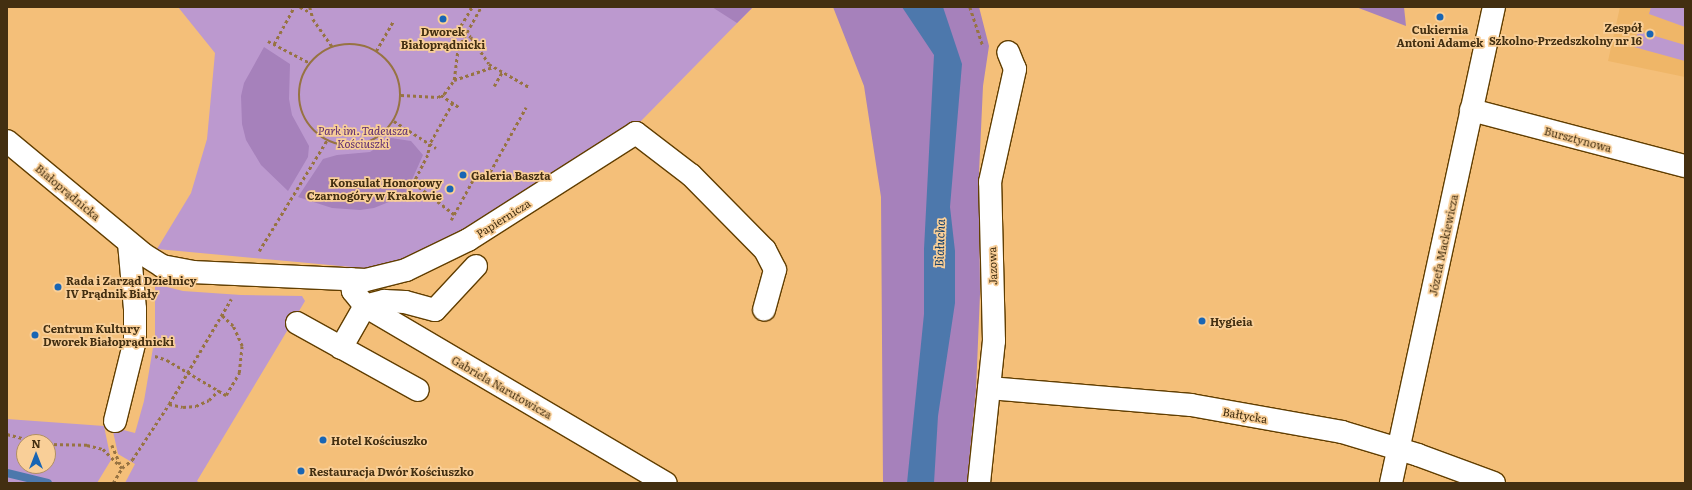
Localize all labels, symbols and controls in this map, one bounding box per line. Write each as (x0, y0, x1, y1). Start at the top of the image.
marker: Cukiernia Antoni Adamek (1435, 12, 1445, 22)
marker: Dworek Białoprądnicki (438, 14, 448, 24)
place label: Zespół Szkolno-Przedszkolny nr 16 (1489, 21, 1642, 47)
place label: Cukiernia Antoni Adamek (1396, 23, 1484, 49)
place label: Dworek Białoprądnicki (401, 25, 485, 51)
marker: Zespół Szkolno-Przedszkolny nr 16 (1645, 29, 1655, 39)
park label: Park im. Tadeusza Kościuszki (318, 124, 408, 150)
street label: Bursztynowa (1543, 124, 1613, 154)
street label: Białoprądnicka (33, 161, 103, 223)
place label: Galeria Baszta (471, 168, 551, 182)
marker: Galeria Baszta (458, 170, 468, 180)
place label: Konsulat Honorowy Czarnogóry w Krakowie (307, 176, 442, 202)
marker: Konsulat Honorowy Czarnogóry w Krakowie (445, 184, 455, 194)
street label: Józefa Mackiewicza (1426, 193, 1460, 297)
street label: Papiernicza (473, 196, 533, 240)
water label: Białucha (932, 219, 948, 267)
street label: Jazowa (985, 246, 999, 286)
place label: Rada i Zarząd Dzielnicy IV Prądnik Biały (66, 274, 197, 300)
marker: Rada i Zarząd Dzielnicy IV Prądnik Biały (53, 282, 63, 292)
place label: Hygieia (1210, 314, 1253, 328)
marker: Hygieia (1197, 316, 1207, 326)
place label: Centrum Kultury Dworek Białoprądnicki (43, 322, 174, 348)
marker: Centrum Kultury Dworek Białoprądnicki (30, 330, 40, 340)
street label: Gabriela Narutowicza (450, 353, 554, 421)
street label: Bałtycka (1222, 405, 1268, 425)
place label: Hotel Kościuszko (331, 433, 427, 447)
north arrow (16, 434, 56, 474)
text: N (31, 435, 41, 451)
marker: Hotel Kościuszko (318, 435, 328, 445)
place label: Restauracja Dwór Kościuszko (309, 464, 474, 478)
marker: Restauracja Dwór Kościuszko (296, 466, 306, 476)

